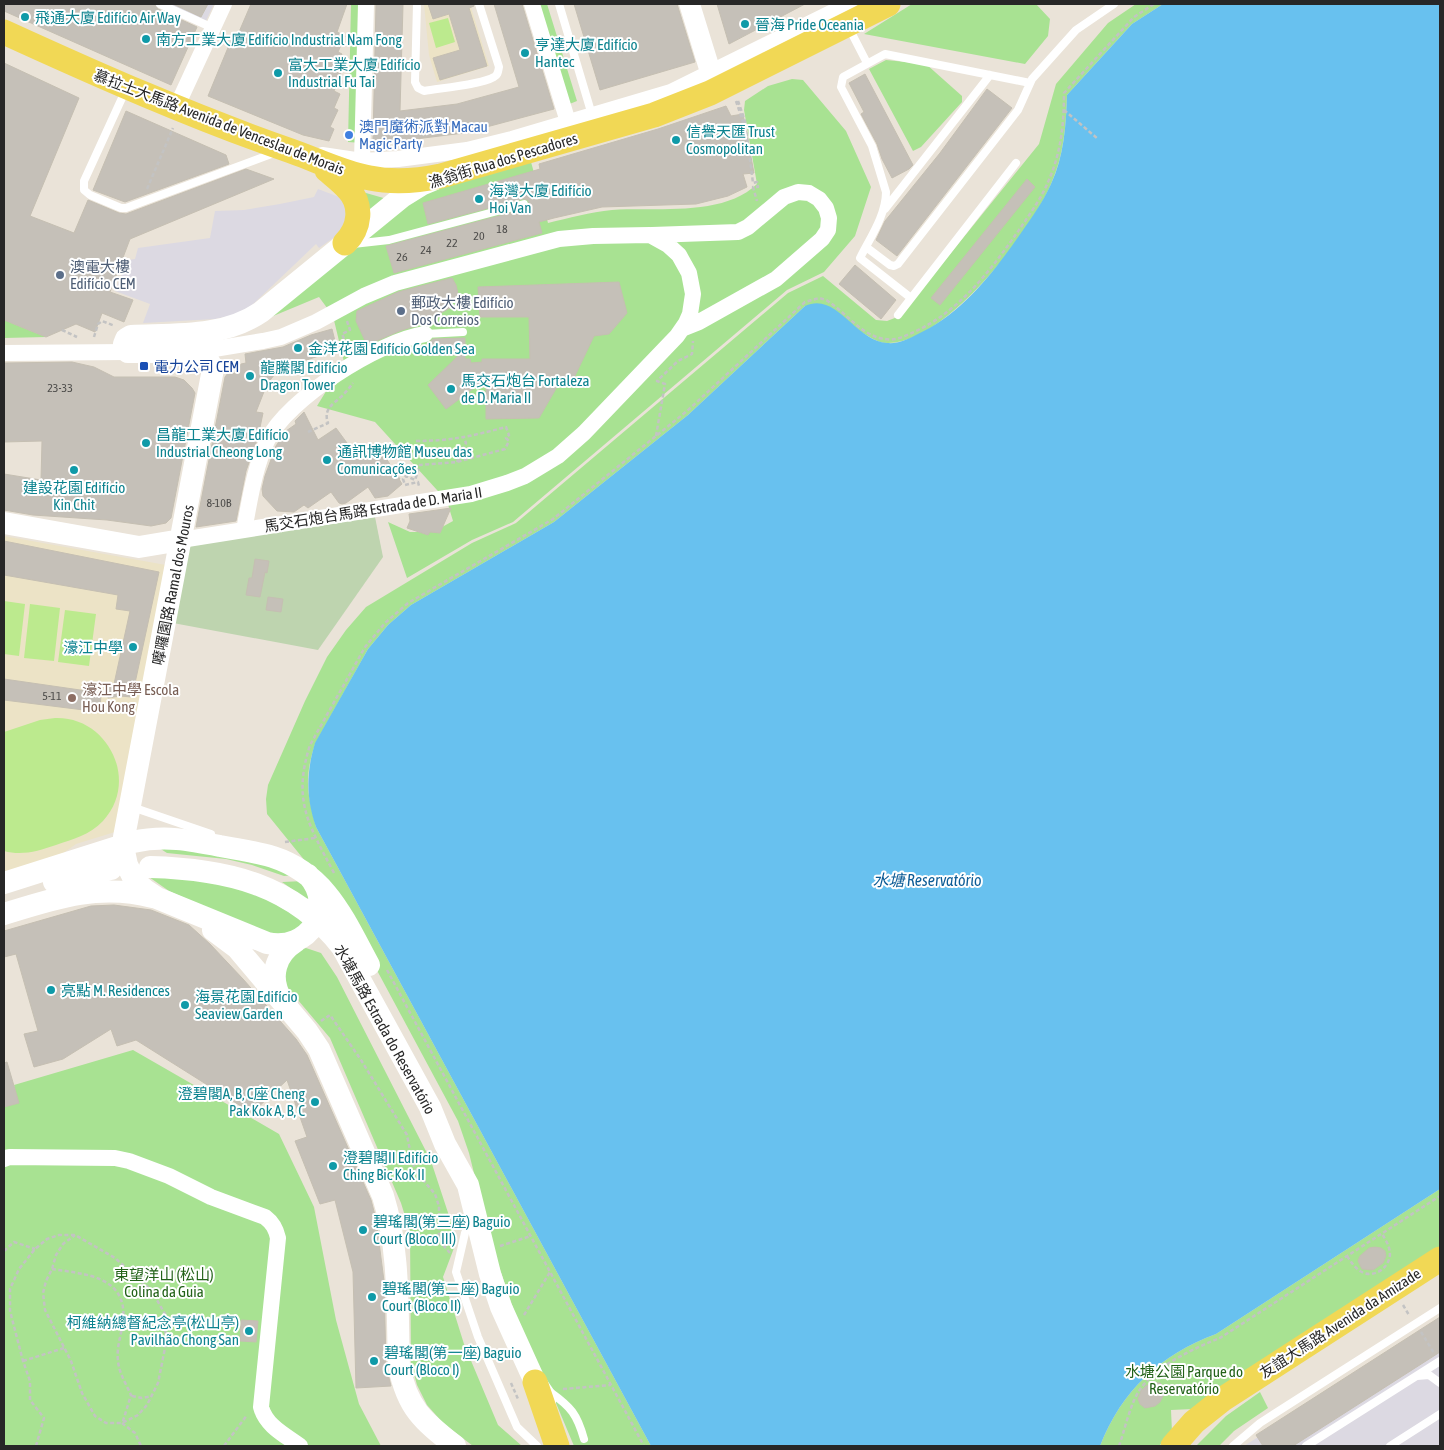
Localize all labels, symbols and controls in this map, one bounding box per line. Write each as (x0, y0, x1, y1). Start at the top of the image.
place label: 飛通大廈 Edifício Air Way (35, 9, 181, 26)
marker: 飛通大廈 Edifício Air Way (19, 11, 31, 23)
place label: 晉海 Pride Oceania (755, 16, 864, 33)
marker: 晉海 Pride Oceania (739, 18, 751, 30)
place label: 南方工業大廈 Edifício Industrial Nam Fong (156, 31, 402, 48)
marker: 南方工業大廈 Edifício Industrial Nam Fong (140, 33, 152, 45)
place label: 亨達大廈 Edifício Hantec (535, 36, 638, 70)
marker: 亨達大廈 Edifício Hantec (519, 47, 531, 59)
place label: 富大工業大廈 Edifício Industrial Fu Tai (288, 56, 421, 90)
street label: 慕拉士大馬路 Avenida de Venceslau de Morais (91, 66, 347, 178)
marker: 富大工業大廈 Edifício Industrial Fu Tai (272, 67, 284, 79)
place label: 澳門魔術派對 Macau Magic Party (359, 118, 488, 152)
place label: 信譽天匯 Trust Cosmopolitan (686, 123, 775, 157)
marker: 澳門魔術派對 Macau Magic Party (343, 129, 355, 141)
street label: 漁翁街 Rua dos Pescadores (426, 129, 580, 191)
marker: 信譽天匯 Trust Cosmopolitan (670, 134, 682, 146)
place label: 海灣大廈 Edifício Hoi Van (489, 182, 592, 216)
marker: 海灣大廈 Edifício Hoi Van (473, 193, 485, 205)
house number: 18 (496, 222, 508, 236)
house number: 20 (473, 229, 485, 243)
house number: 22 (446, 236, 458, 250)
house number: 24 (420, 243, 432, 257)
house number: 26 (396, 250, 408, 264)
place label: 澳電大樓 Edifício CEM (70, 258, 136, 292)
marker: 澳電大樓 Edifício CEM (54, 269, 66, 281)
place label: 郵政大樓 Edifício Dos Correios (411, 294, 514, 328)
marker: 郵政大樓 Edifício Dos Correios (395, 305, 407, 317)
place label: 金洋花園 Edifício Golden Sea (308, 340, 475, 357)
marker: 金洋花園 Edifício Golden Sea (292, 342, 304, 354)
place label: 電力公司 CEM (154, 358, 239, 375)
place label: 龍騰閣 Edifício Dragon Tower (260, 359, 348, 393)
marker: 電力公司 CEM (138, 360, 150, 372)
marker: 龍騰閣 Edifício Dragon Tower (244, 370, 256, 382)
place label: 馬交石炮台 Fortaleza de D. Maria II (461, 372, 589, 406)
house number: 23-33 (47, 381, 73, 395)
marker: 馬交石炮台 Fortaleza de D. Maria II (445, 383, 457, 395)
place label: 昌龍工業大廈 Edifício Industrial Cheong Long (156, 426, 289, 460)
marker: 昌龍工業大廈 Edifício Industrial Cheong Long (140, 437, 152, 449)
place label: 通訊博物館 Museu das Comunicações (337, 443, 472, 477)
marker: 通訊博物館 Museu das Comunicações (321, 454, 333, 466)
marker: 建設花園 Edifício Kin Chit (68, 464, 80, 476)
place label: 建設花園 Edifício Kin Chit (23, 479, 125, 513)
street label: 馬交石炮台馬路 Estrada de D. Maria II (263, 483, 483, 535)
house number: 8-10B (206, 496, 232, 510)
street label: 嚤囉園路 Ramal dos Mouros (149, 503, 197, 667)
place label: 濠江中學 (63, 639, 123, 656)
marker: 濠江中學 (127, 641, 139, 653)
place label: 濠江中學 Escola Hou Kong (82, 681, 179, 715)
house number: 5-11 (42, 689, 62, 703)
marker: 濠江中學 Escola Hou Kong (66, 692, 78, 704)
water label: 水塘 Reservatório (873, 871, 981, 889)
street label: 水塘馬路 Estrada do Reservatório (331, 941, 439, 1117)
place label: 亮點 M. Residences (61, 982, 170, 999)
marker: 亮點 M. Residences (45, 984, 57, 996)
place label: 海景花園 Edifício Seaview Garden (195, 988, 298, 1022)
marker: 海景花園 Edifício Seaview Garden (179, 999, 191, 1011)
place label: 澄碧閣A, B, C座 Cheng Pak Kok A, B, C (178, 1085, 306, 1119)
marker: 澄碧閣A, B, C座 Cheng Pak Kok A, B, C (309, 1096, 321, 1108)
place label: 澄碧閣II Edifício Ching Bic Kok II (343, 1149, 438, 1183)
marker: 澄碧閣II Edifício Ching Bic Kok II (327, 1160, 339, 1172)
place label: 碧瑤閣(第三座) Baguio Court (Bloco III) (373, 1213, 511, 1247)
marker: 碧瑤閣(第三座) Baguio Court (Bloco III) (357, 1224, 369, 1236)
street label: 友誼大馬路 Avenida da Amizade (1256, 1265, 1424, 1381)
park label: 東望洋山 (松山) Colina da Guia (114, 1266, 214, 1300)
place label: 碧瑤閣(第二座) Baguio Court (Bloco II) (382, 1280, 520, 1314)
marker: 碧瑤閣(第二座) Baguio Court (Bloco II) (366, 1291, 378, 1303)
place label: 柯維納總督紀念亭(松山亭) Pavilhão Chong San (67, 1314, 239, 1348)
marker: 柯維納總督紀念亭(松山亭) Pavilhão Chong San (243, 1325, 255, 1337)
place label: 碧瑤閣(第一座) Baguio Court (Bloco I) (384, 1344, 522, 1378)
marker: 碧瑤閣(第一座) Baguio Court (Bloco I) (368, 1355, 380, 1367)
park label: 水塘公園 Parque do Reservatório (1125, 1363, 1243, 1397)

